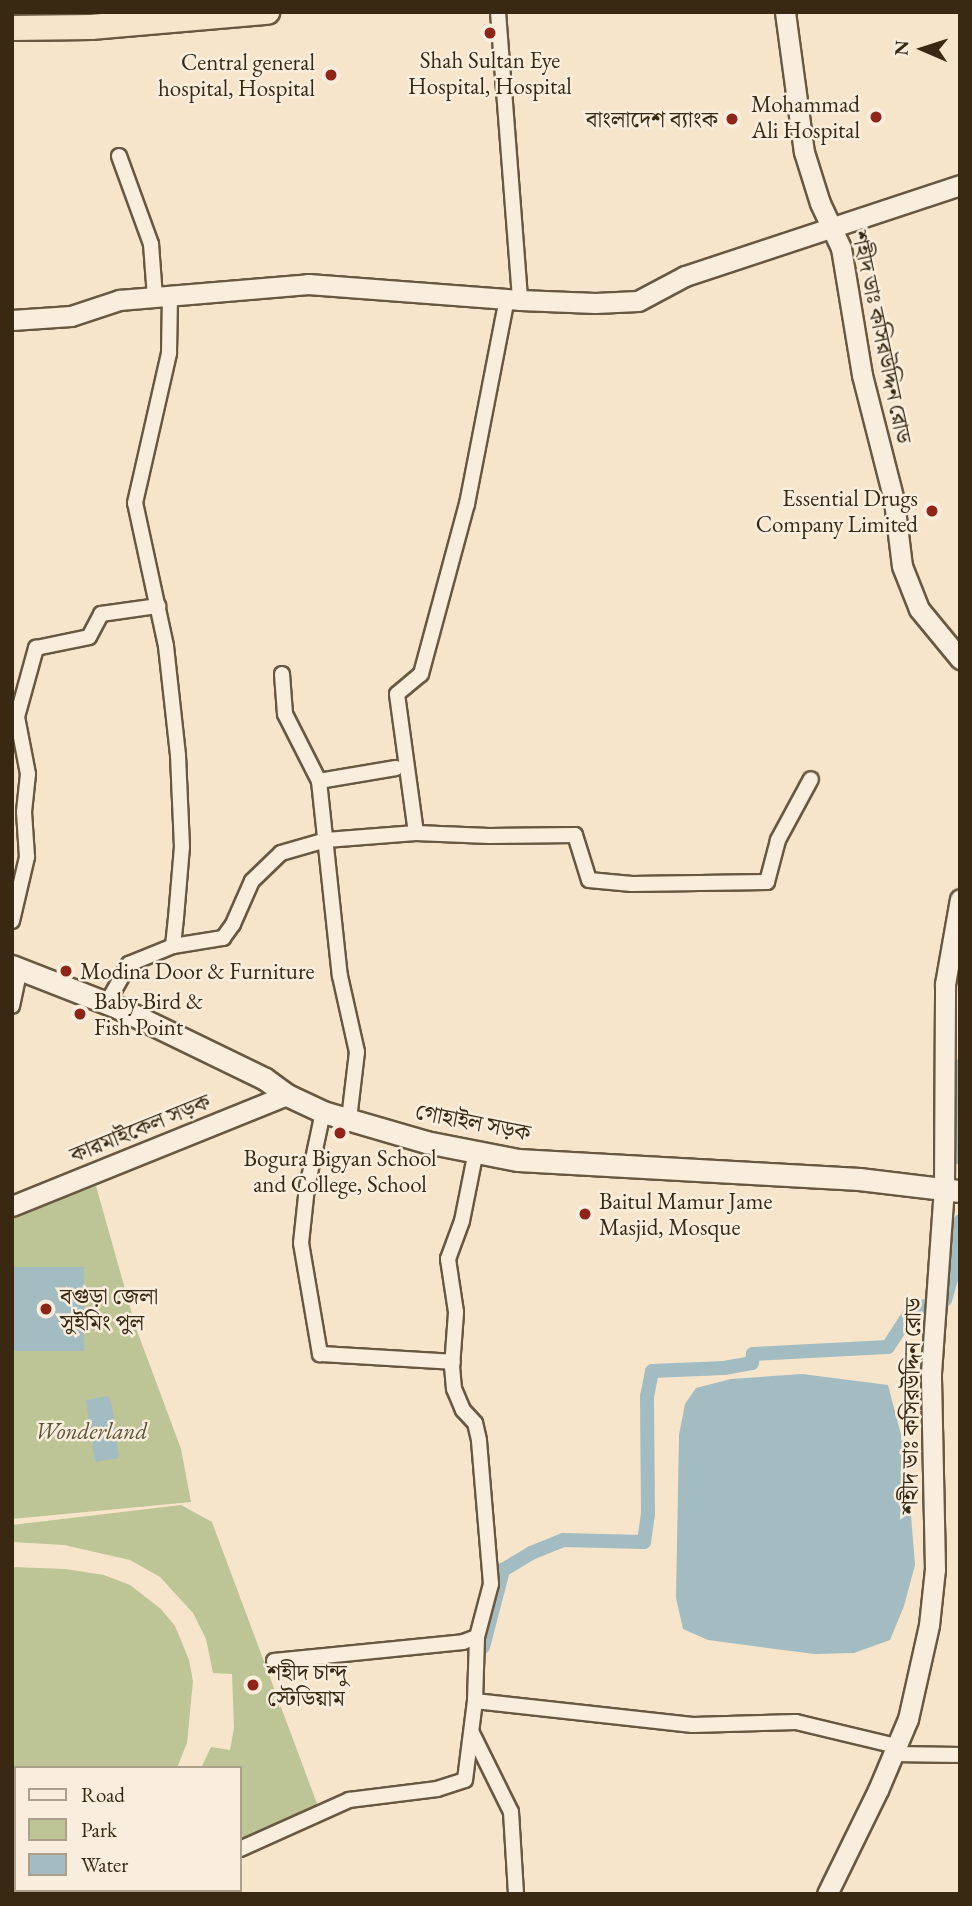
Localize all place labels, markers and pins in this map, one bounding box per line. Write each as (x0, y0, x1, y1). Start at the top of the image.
marker: Shah Sultan Eye Hospital, Hospital (480, 23, 500, 43)
place label: Shah Sultan Eye Hospital, Hospital (408, 46, 572, 100)
place label: Central general hospital, Hospital (158, 48, 315, 102)
marker: Central general hospital, Hospital (321, 65, 341, 85)
place label: Mohammad Ali Hospital (751, 90, 860, 144)
place label: বাংলাদেশ ব্যাংক (586, 105, 718, 133)
marker: Mohammad Ali Hospital (866, 107, 886, 127)
marker: বাংলাদেশ ব্যাংক (724, 111, 740, 127)
place label: Essential Drugs Company Limited (756, 484, 918, 538)
marker: Essential Drugs Company Limited (924, 503, 940, 519)
place label: Modina Door & Furniture (80, 957, 315, 985)
marker: Modina Door & Furniture (58, 963, 74, 979)
place label: Baby Bird & Fish Point (94, 987, 203, 1041)
marker: Baby Bird & Fish Point (72, 1006, 88, 1022)
marker: Bogura Bigyan School and College, School (332, 1125, 348, 1141)
place label: Bogura Bigyan School and College, School (243, 1144, 437, 1198)
place label: Baitul Mamur Jame Masjid, Mosque (599, 1187, 772, 1241)
marker: Baitul Mamur Jame Masjid, Mosque (577, 1206, 593, 1222)
place label: বগুড়া জেলা সুইমিং পুল (60, 1282, 158, 1336)
marker: বগুড়া জেলা সুইমিং পুল (38, 1301, 54, 1317)
place label: শহীদ চান্দু স্টেডিয়াম (267, 1658, 347, 1712)
marker: শহীদ চান্দু স্টেডিয়াম (245, 1677, 261, 1693)

